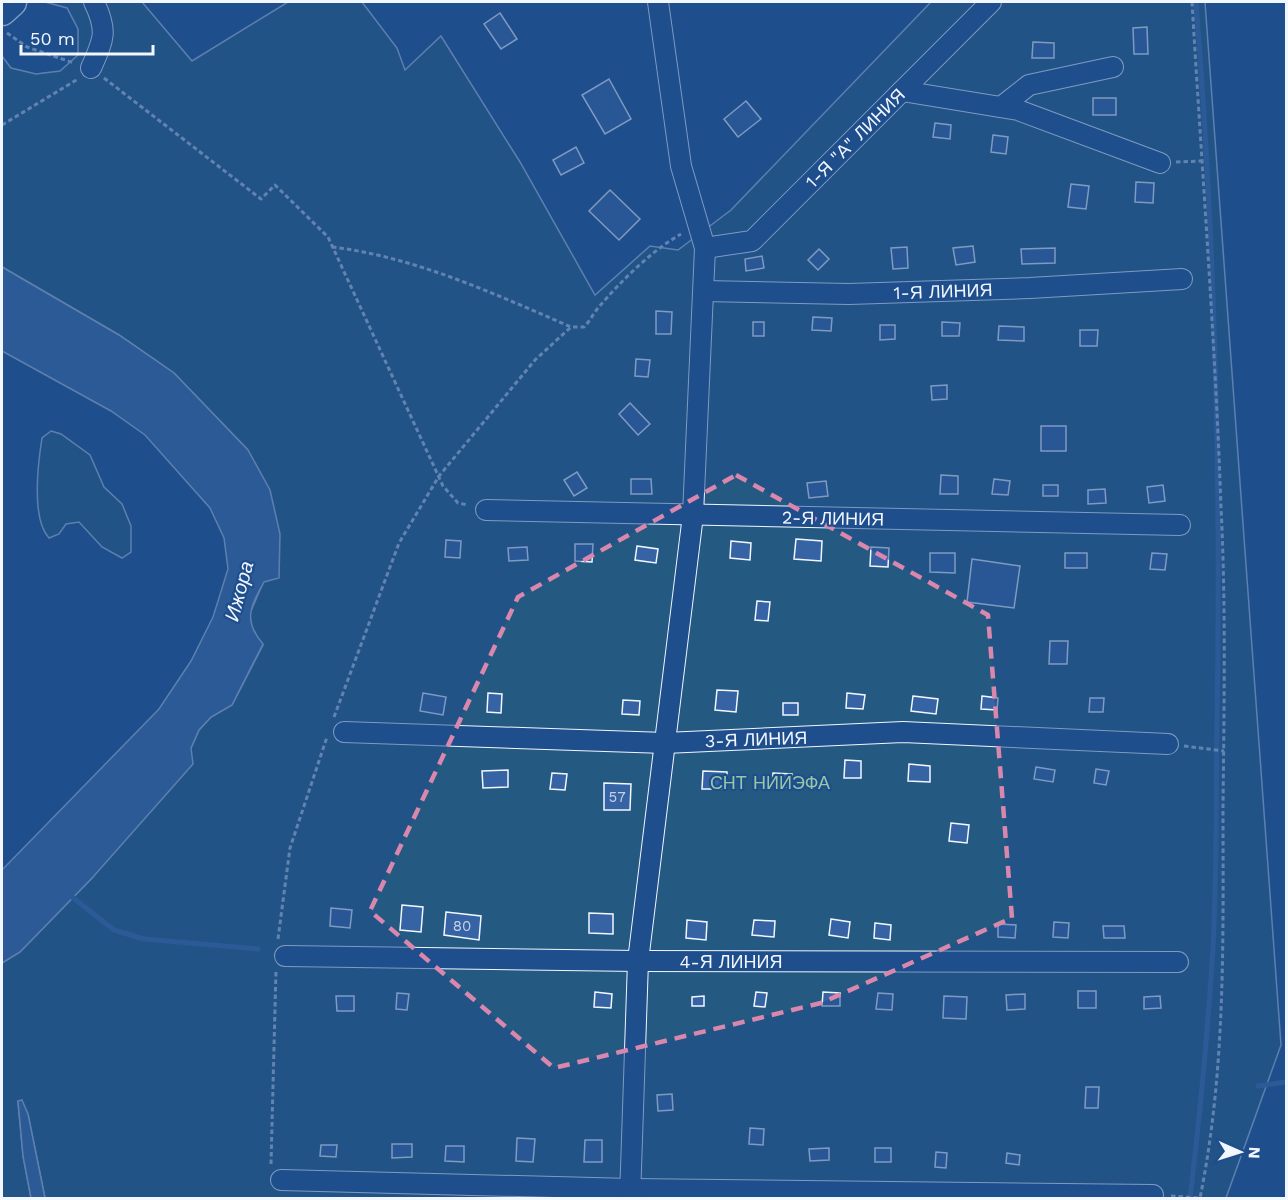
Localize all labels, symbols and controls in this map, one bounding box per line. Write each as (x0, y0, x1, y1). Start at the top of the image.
scale bar (21, 18, 153, 56)
text: 50 m (30, 28, 75, 49)
street label: 1-Я "А" ЛИНИЯ (801, 84, 909, 192)
street label: 1-Я ЛИНИЯ (893, 279, 993, 303)
street label: 2-Я ЛИНИЯ (782, 507, 884, 529)
water label: Ижора (219, 558, 259, 624)
street label: 3-Я ЛИНИЯ (704, 727, 808, 751)
park label: СНТ НИИЭФА (710, 772, 830, 793)
house number: 57 (608, 788, 626, 806)
house number: 80 (453, 917, 471, 935)
street label: 4-Я ЛИНИЯ (679, 951, 783, 972)
north arrow (1210, 1122, 1270, 1182)
text: N (1245, 1146, 1264, 1159)

